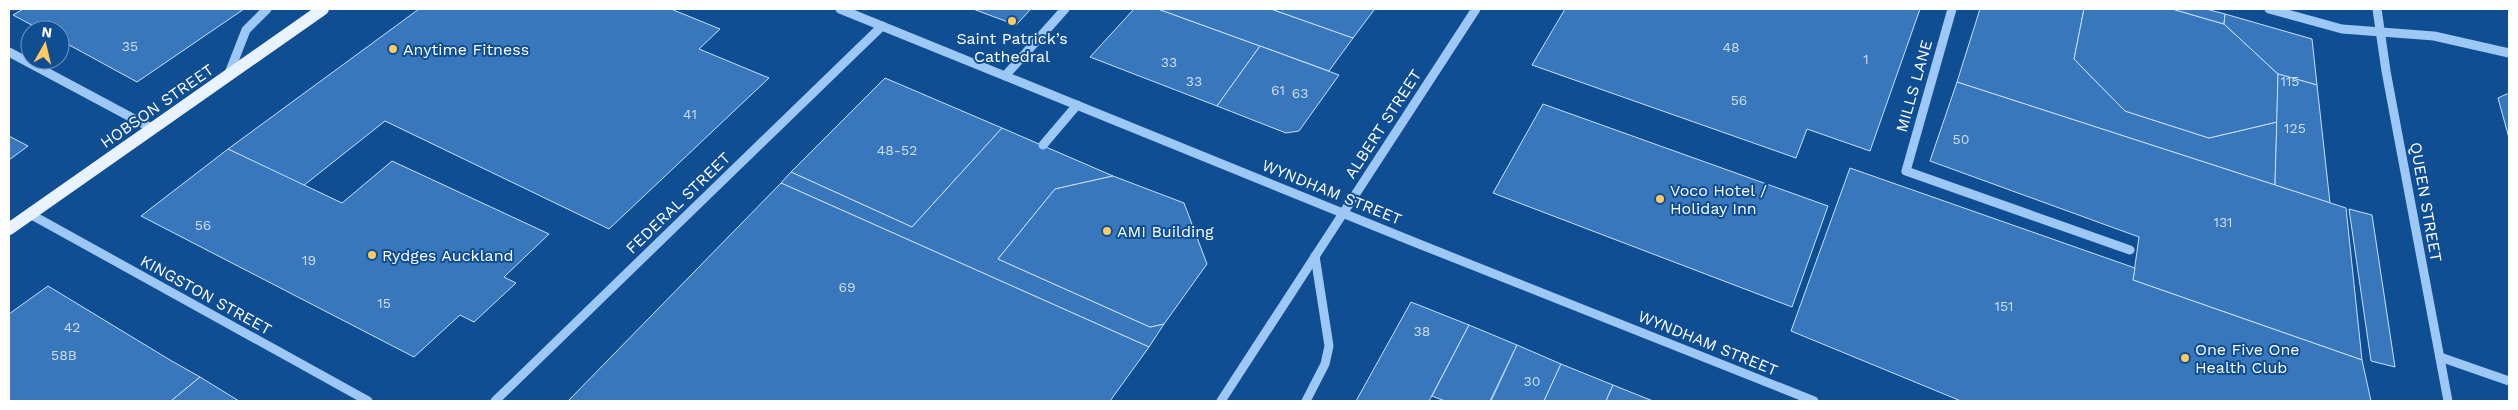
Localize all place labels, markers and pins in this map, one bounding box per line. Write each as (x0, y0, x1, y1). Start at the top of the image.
marker: Saint Patrick’s Cathedral (1006, 15, 1018, 27)
place label: Saint Patrick’s Cathedral (956, 29, 1068, 66)
place label: Anytime Fitness (403, 40, 529, 59)
marker: Anytime Fitness (387, 43, 399, 55)
place label: Voco Hotel / Holiday Inn (1670, 181, 1767, 218)
marker: Voco Hotel / Holiday Inn (1654, 193, 1666, 205)
place label: AMI Building (1117, 222, 1214, 241)
marker: AMI Building (1101, 225, 1113, 237)
place label: Rydges Auckland (382, 246, 514, 265)
marker: Rydges Auckland (366, 249, 378, 261)
place label: One Five One Health Club (2195, 340, 2300, 377)
marker: One Five One Health Club (2179, 352, 2191, 364)

